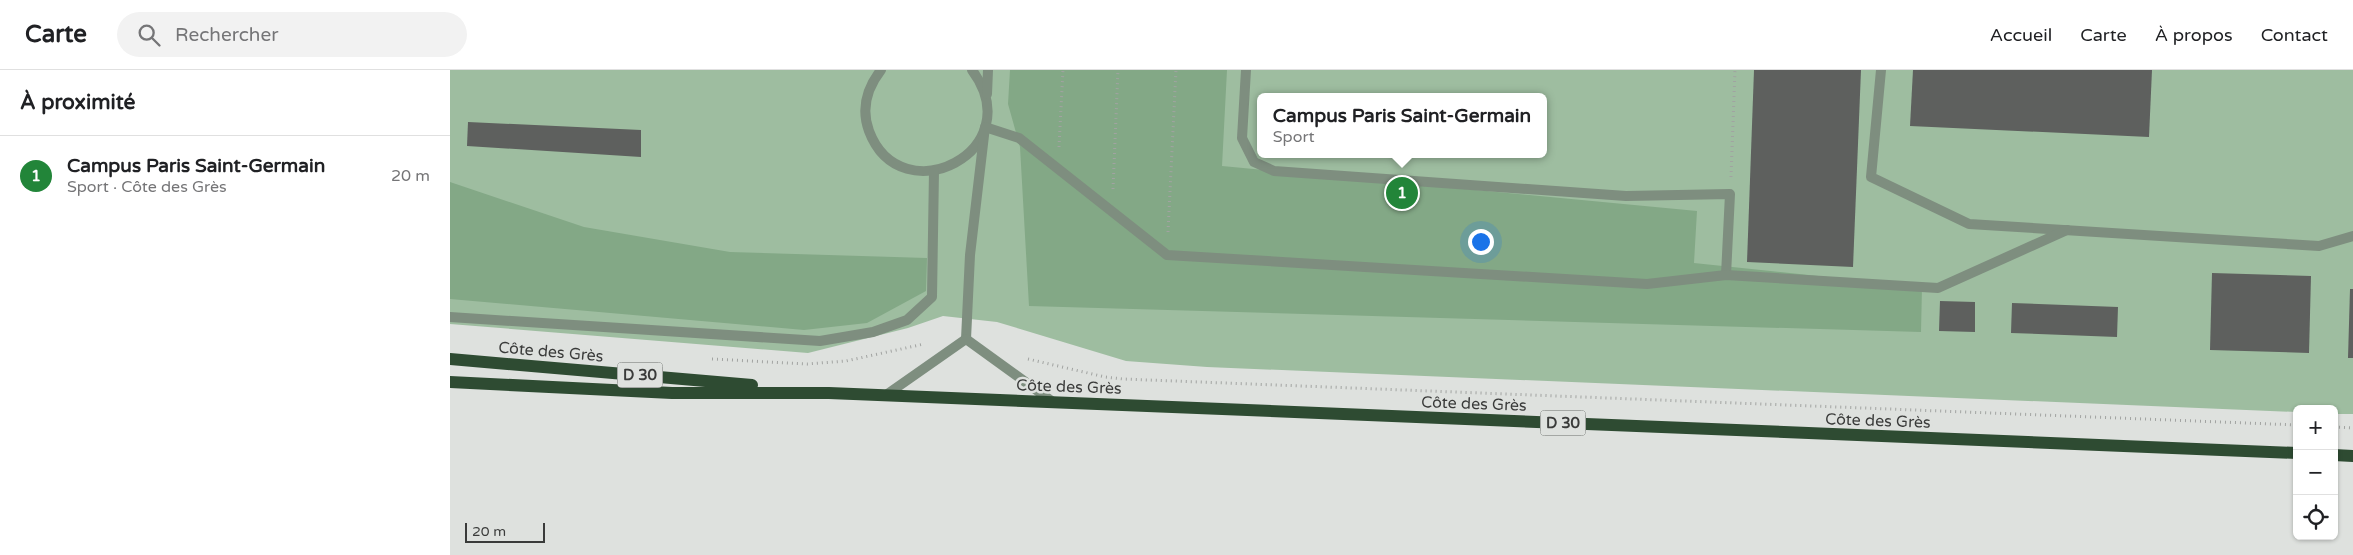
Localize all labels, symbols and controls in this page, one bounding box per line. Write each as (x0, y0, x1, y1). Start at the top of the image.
search box (117, 12, 467, 57)
text: Carte (25, 20, 87, 49)
icon: search (135, 21, 163, 49)
text: Rechercher (175, 24, 278, 46)
text: Accueil (1990, 24, 2052, 46)
text: Carte (2080, 24, 2127, 46)
text: À propos (2155, 24, 2233, 46)
text: Contact (2261, 24, 2328, 46)
text: À proximité (20, 90, 135, 115)
popup (1257, 93, 1547, 158)
text: Campus Paris Saint-Germain (1273, 105, 1531, 127)
text: Sport (1273, 127, 1315, 147)
text: Campus Paris Saint-Germain (67, 155, 325, 177)
text: 1 (31, 166, 41, 186)
text: 20 m (391, 166, 430, 186)
pin: 1 (1386, 174, 1418, 212)
text: Sport · Côte des Grès (67, 177, 227, 197)
your location (1468, 229, 1494, 255)
street label: Côte des Grès (497, 337, 604, 367)
road number: D 30 (618, 362, 662, 388)
street label: Côte des Grès (1016, 375, 1122, 399)
street label: Côte des Grès (1421, 392, 1527, 416)
map controls (2293, 405, 2338, 540)
button: + (2293, 405, 2338, 450)
street label: Côte des Grès (1825, 409, 1931, 433)
road number: D 30 (1540, 410, 1586, 436)
button: − (2293, 450, 2338, 495)
button: locate (2293, 495, 2338, 540)
scale bar (465, 520, 545, 543)
text: 20 m (472, 523, 506, 540)

